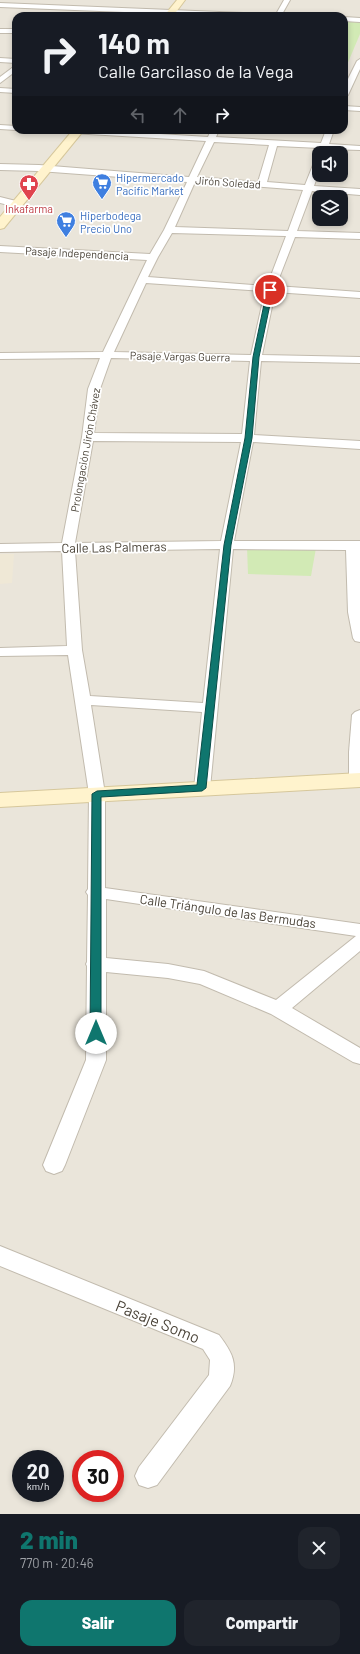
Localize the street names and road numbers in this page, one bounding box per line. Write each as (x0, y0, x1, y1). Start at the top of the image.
street label: Jirón Soledad (195, 173, 261, 191)
street label: Pasaje Independencia (25, 244, 129, 262)
street label: Pasaje Vargas Guerra (130, 349, 230, 363)
street label: Prolongación Jirón Chávez (68, 387, 102, 513)
street label: Calle Las Palmeras (61, 538, 167, 556)
street label: Calle Triángulo de las Bermudas (139, 891, 317, 931)
street label: Pasaje Somo (113, 1296, 203, 1346)

